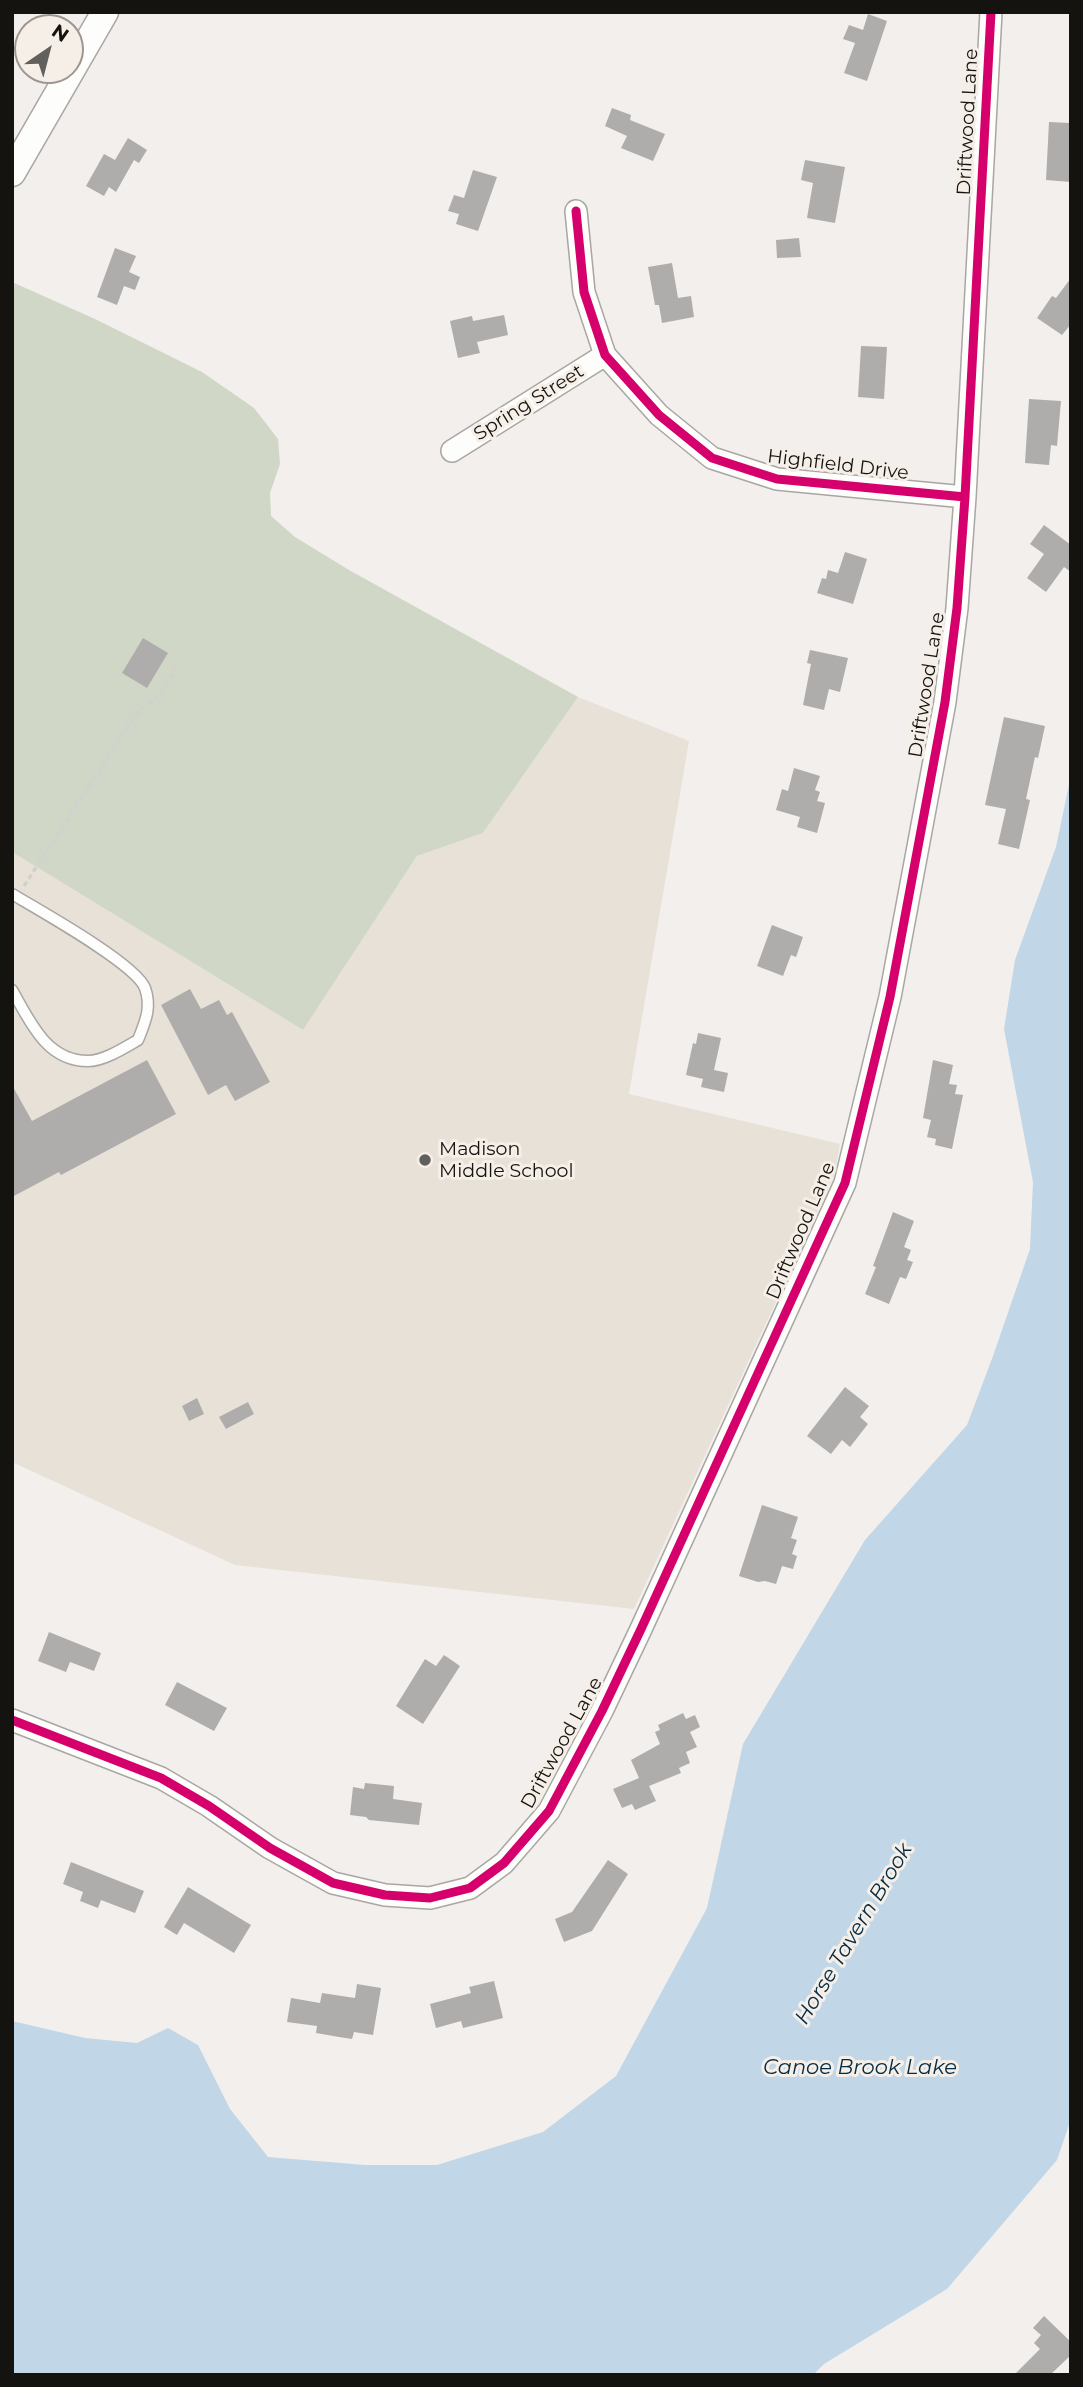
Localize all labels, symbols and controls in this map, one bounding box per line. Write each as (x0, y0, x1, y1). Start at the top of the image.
north arrow (14, 14, 84, 84)
text: N (47, 19, 73, 47)
street label: Driftwood Lane (953, 48, 983, 196)
street label: Spring Street (470, 360, 588, 446)
street label: Highfield Drive (766, 445, 910, 485)
street label: Driftwood Lane (904, 611, 950, 759)
place label: Madison Middle School (439, 1138, 574, 1182)
marker: Madison Middle School (417, 1152, 433, 1168)
street label: Driftwood Lane (762, 1159, 840, 1303)
street label: Driftwood Lane (516, 1673, 608, 1813)
water label: Horse Tavern Brook (790, 1839, 918, 2029)
water label: Canoe Brook Lake (763, 2055, 957, 2081)

